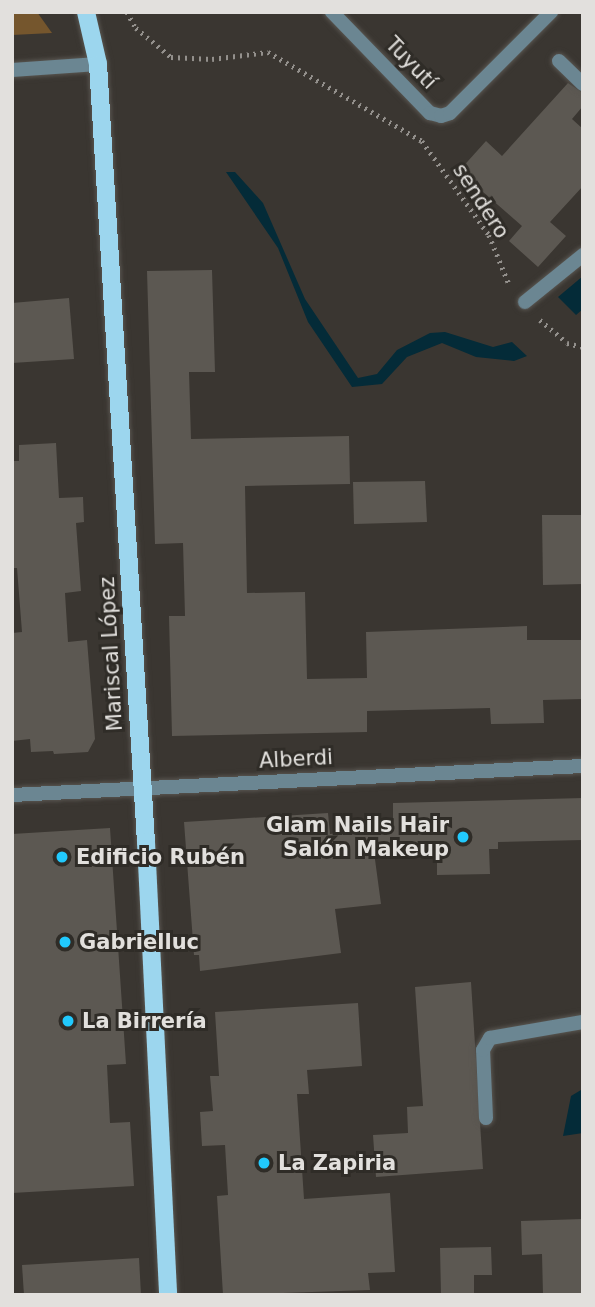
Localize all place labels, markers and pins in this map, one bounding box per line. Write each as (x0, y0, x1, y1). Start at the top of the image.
place label: Glam Nails Hair Salón Makeup (266, 812, 449, 862)
marker: Glam Nails Hair Salón Makeup (455, 829, 471, 845)
place label: Edificio Rubén (76, 844, 245, 870)
marker: Edificio Rubén (54, 849, 70, 865)
place label: Gabrielluc (79, 929, 199, 955)
marker: Gabrielluc (57, 934, 73, 950)
place label: La Birrería (82, 1008, 207, 1034)
marker: La Birrería (60, 1013, 76, 1029)
place label: La Zapiria (278, 1150, 396, 1176)
marker: La Zapiria (256, 1155, 272, 1171)

